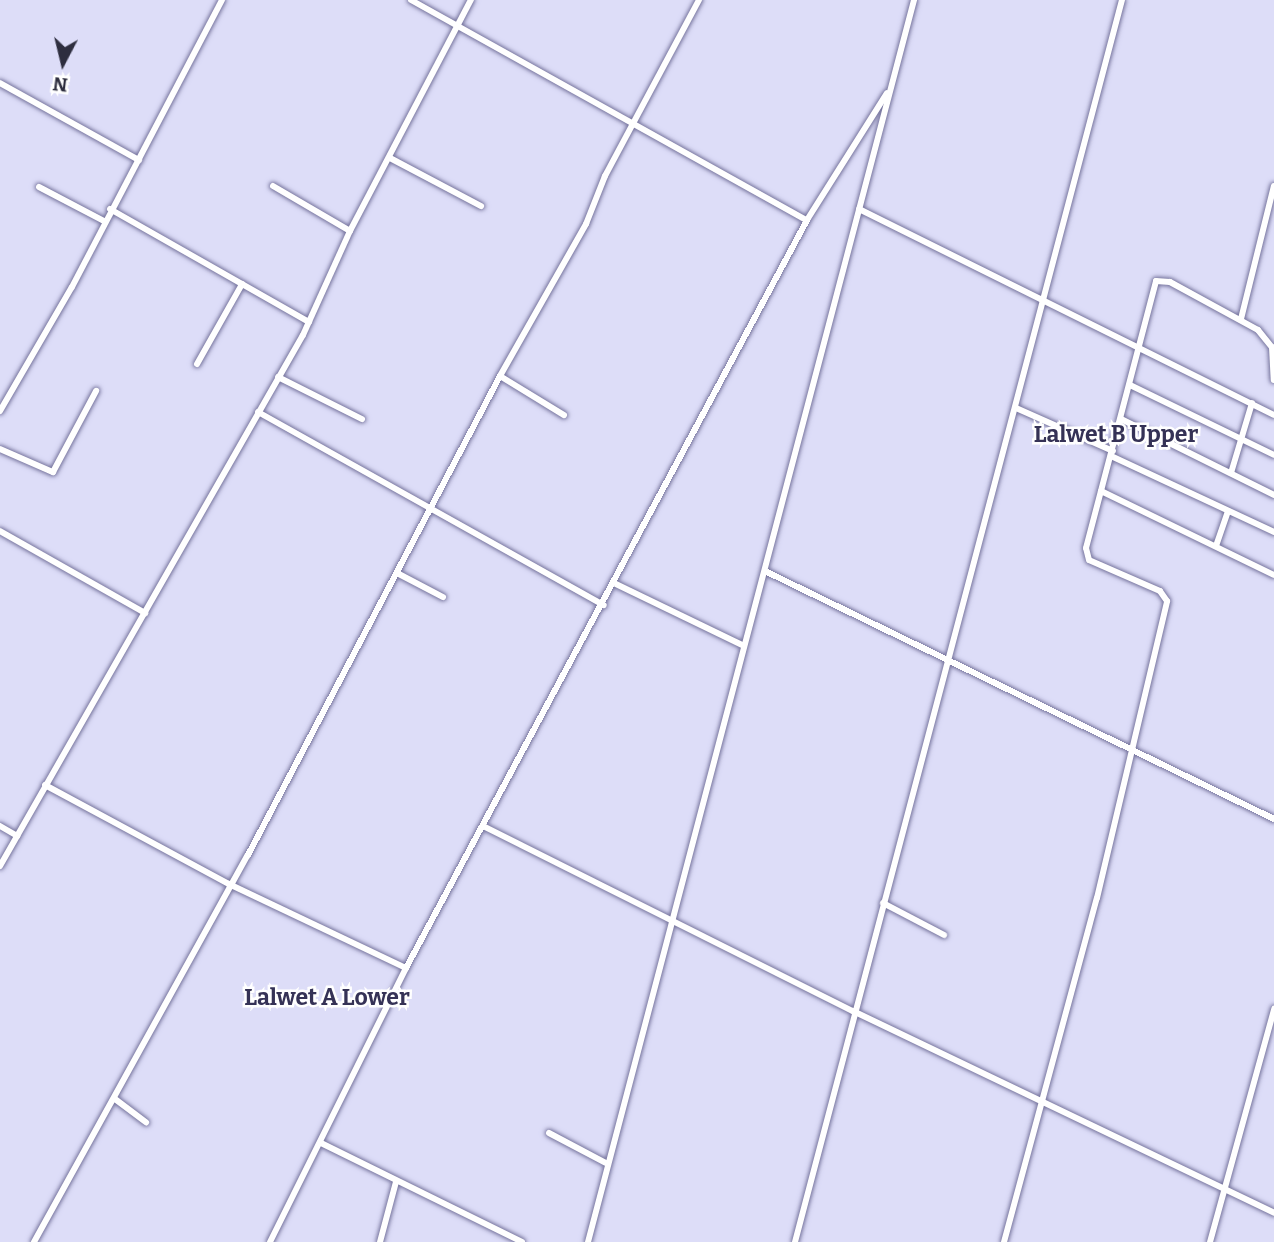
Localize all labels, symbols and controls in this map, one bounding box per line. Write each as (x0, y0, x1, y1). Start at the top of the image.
north arrow (28, 28, 98, 98)
text: N (52, 72, 69, 97)
district label: Lalwet B Upper (1034, 420, 1198, 448)
district label: Lalwet A Lower (244, 983, 410, 1011)

